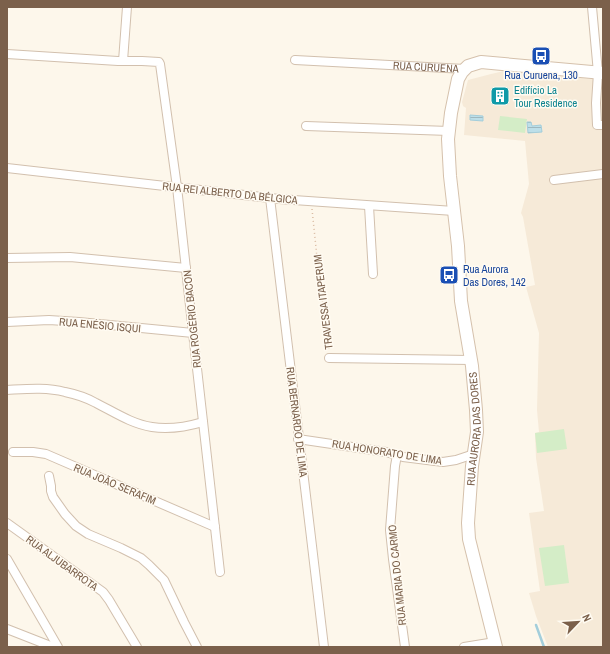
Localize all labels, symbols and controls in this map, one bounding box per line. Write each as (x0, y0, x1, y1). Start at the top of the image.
bus stop icon: Rua Curuena, 130 (530, 45, 552, 67)
street label: RUA CURUENA (393, 58, 460, 76)
place label: Rua Curuena, 130 (504, 68, 578, 82)
place label: Edifício La Tour Residence (514, 83, 577, 110)
building icon: Edifício La Tour Residence (489, 85, 511, 107)
street label: RUA REI ALBERTO DA BÉLGICA (162, 179, 299, 207)
street label: TRAVESSA ITAPERUM (310, 254, 336, 350)
place label: Rua Aurora Das Dores, 142 (463, 262, 526, 289)
bus stop icon: Rua Aurora Das Dores, 142 (438, 264, 460, 286)
street label: RUA ROGÉRIO BACON (180, 269, 204, 369)
street label: RUA ENÉSIO ISQUI (58, 314, 142, 336)
street label: RUA BERNARDO DE LIMA (283, 366, 311, 479)
street label: RUA AURORA DAS DORES (464, 371, 484, 486)
street label: RUA HONORATO DE LIMA (331, 436, 444, 468)
street label: RUA JOÃO SERAFIM (72, 460, 158, 508)
street label: RUA MARIA DO CARMO (385, 524, 409, 626)
street label: RUA ALJUBARROTA (23, 532, 102, 594)
north arrow (558, 602, 598, 642)
text: N (579, 612, 595, 624)

